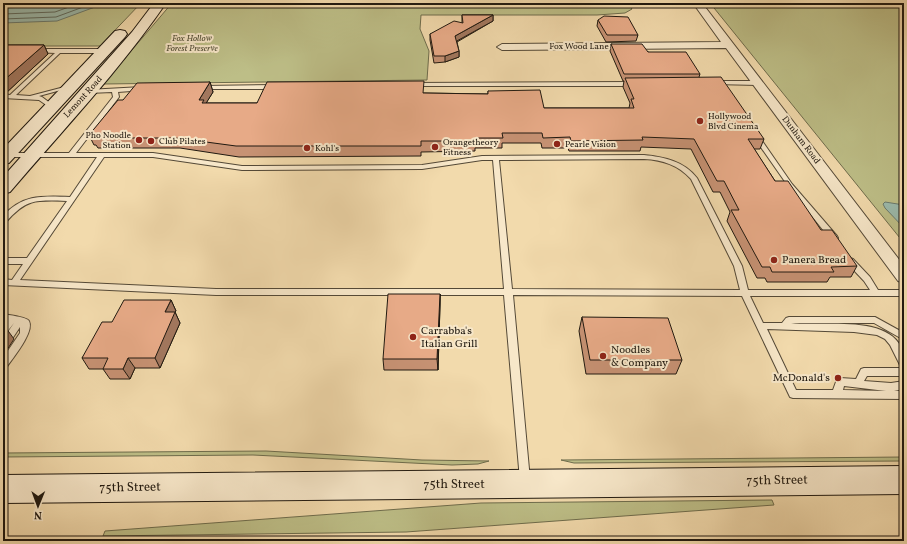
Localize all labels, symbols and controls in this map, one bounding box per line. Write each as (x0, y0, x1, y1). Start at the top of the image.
park label: Fox Hollow Forest Preserve (166, 32, 219, 55)
street label: Fox Wood Lane (549, 40, 609, 53)
street label: Lemont Road (61, 73, 105, 121)
place label: Hollywood Blvd Cinema (708, 110, 759, 133)
street label: Dunham Road (779, 113, 823, 167)
marker: Hollywood Blvd Cinema (695, 116, 705, 126)
place label: Pho Noodle Station (86, 129, 132, 152)
marker: Pho Noodle Station (134, 135, 144, 145)
place label: Club Pilates (159, 135, 206, 148)
marker: Club Pilates (146, 136, 156, 146)
place label: Orangetheory Fitness (443, 136, 498, 159)
place label: Pearle Vision (565, 138, 617, 151)
marker: Pearle Vision (552, 139, 562, 149)
place label: Kohl's (315, 142, 339, 155)
marker: Orangetheory Fitness (430, 142, 440, 152)
marker: Kohl's (302, 143, 312, 153)
place label: Panera Bread (782, 253, 846, 268)
marker: Panera Bread (769, 255, 779, 265)
place label: Carrabba's Italian Grill (421, 324, 478, 352)
marker: Carrabba's Italian Grill (408, 332, 418, 342)
place label: Noodles & Company (611, 343, 668, 371)
marker: Noodles & Company (598, 351, 608, 361)
place label: McDonald's (773, 371, 830, 386)
marker: McDonald's (833, 373, 843, 383)
street label: 75th Street (746, 471, 808, 491)
street label: 75th Street (423, 476, 485, 494)
street label: 75th Street (99, 478, 161, 498)
north arrow (18, 486, 58, 526)
text: N (34, 507, 42, 522)

